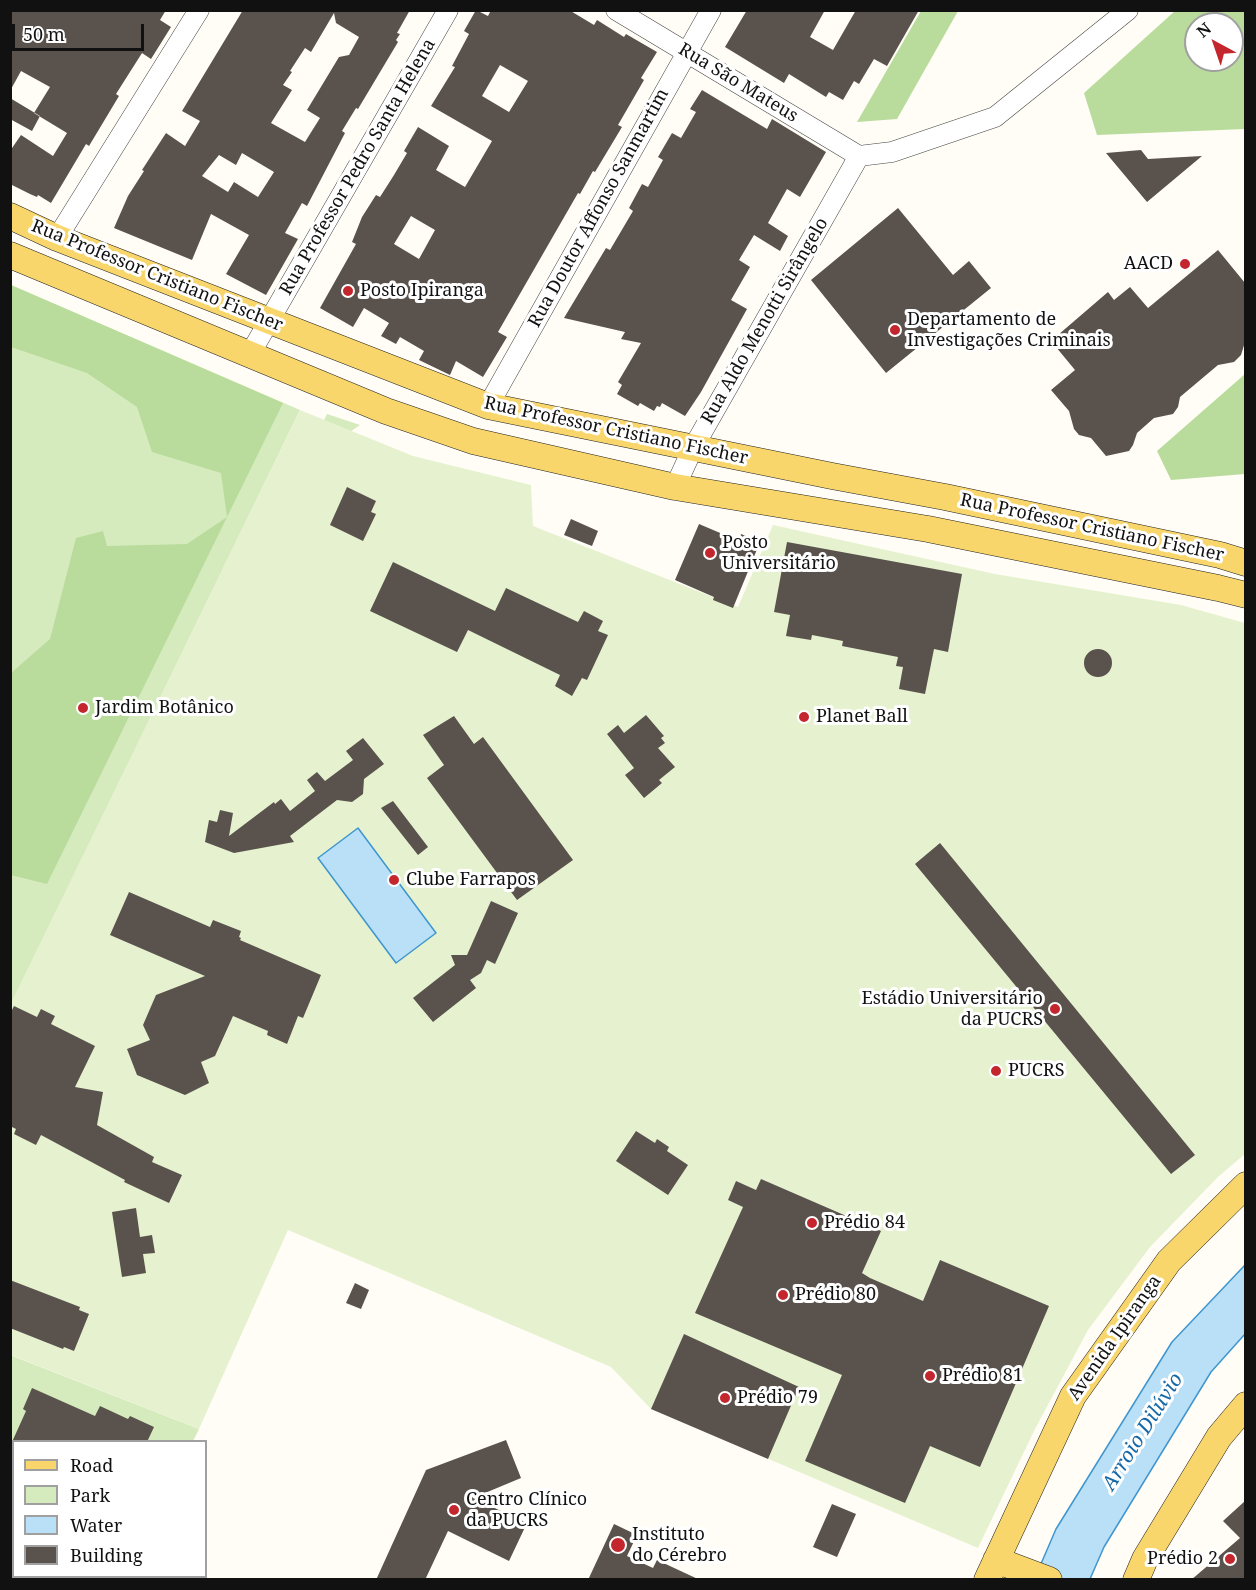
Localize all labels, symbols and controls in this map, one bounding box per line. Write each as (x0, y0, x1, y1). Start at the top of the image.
scale bar (15, 12, 147, 50)
north arrow (1184, 12, 1244, 72)
text: N (1192, 17, 1216, 42)
text: 50 m (23, 22, 65, 46)
street label: Rua Professor Pedro Santa Helena (276, 35, 440, 299)
street label: Rua São Mateus (674, 39, 802, 127)
street label: Rua Doutor Affonso Sanmartim (524, 85, 674, 331)
street label: Rua Aldo Menotti Sirângelo (697, 214, 833, 428)
street label: Rua Professor Cristiano Fischer (28, 216, 286, 336)
place label: AACD (1124, 253, 1173, 275)
marker: AACD (1178, 257, 1192, 271)
place label: Posto Ipiranga (360, 280, 484, 302)
marker: Posto Ipiranga (341, 284, 355, 298)
place label: Departamento de Investigações Criminais (907, 309, 1111, 352)
marker: Departamento de Investigações Criminais (888, 323, 902, 337)
street label: Rua Professor Cristiano Fischer (482, 392, 750, 470)
street label: Rua Professor Cristiano Fischer (958, 489, 1226, 567)
place label: Posto Universitário (722, 532, 836, 574)
marker: Posto Universitário (703, 546, 717, 560)
place label: Jardim Botânico (95, 697, 234, 719)
marker: Jardim Botânico (76, 701, 90, 715)
place label: Planet Ball (816, 706, 908, 728)
marker: Planet Ball (797, 710, 811, 724)
place label: Clube Farrapos (406, 869, 536, 891)
marker: Clube Farrapos (387, 873, 401, 887)
place label: Estádio Universitário da PUCRS (862, 988, 1043, 1030)
marker: Estádio Universitário da PUCRS (1048, 1002, 1062, 1016)
place label: PUCRS (1008, 1060, 1064, 1082)
marker: PUCRS (989, 1064, 1003, 1078)
place label: Prédio 84 (824, 1212, 905, 1234)
marker: Prédio 84 (805, 1216, 819, 1230)
street label: Avenida Ipiranga (1064, 1271, 1166, 1405)
place label: Prédio 80 (795, 1284, 876, 1306)
marker: Prédio 80 (776, 1288, 790, 1302)
place label: Prédio 81 (942, 1365, 1023, 1387)
marker: Prédio 81 (923, 1369, 937, 1383)
water label: Arroio Dilúvio (1097, 1369, 1189, 1495)
place label: Prédio 79 (737, 1387, 818, 1409)
marker: Prédio 79 (718, 1391, 732, 1405)
legend (12, 1440, 207, 1578)
text: Road (70, 1453, 113, 1477)
text: Park (70, 1483, 110, 1507)
place label: Centro Clínico da PUCRS (466, 1489, 587, 1532)
marker: Centro Clínico da PUCRS (447, 1503, 461, 1517)
text: Water (70, 1513, 122, 1537)
place label: Instituto do Cérebro (632, 1524, 727, 1567)
marker: Instituto do Cérebro (609, 1536, 627, 1554)
text: Building (70, 1543, 143, 1567)
place label: Prédio 2 (1147, 1548, 1218, 1570)
marker: Prédio 2 (1223, 1552, 1237, 1566)

